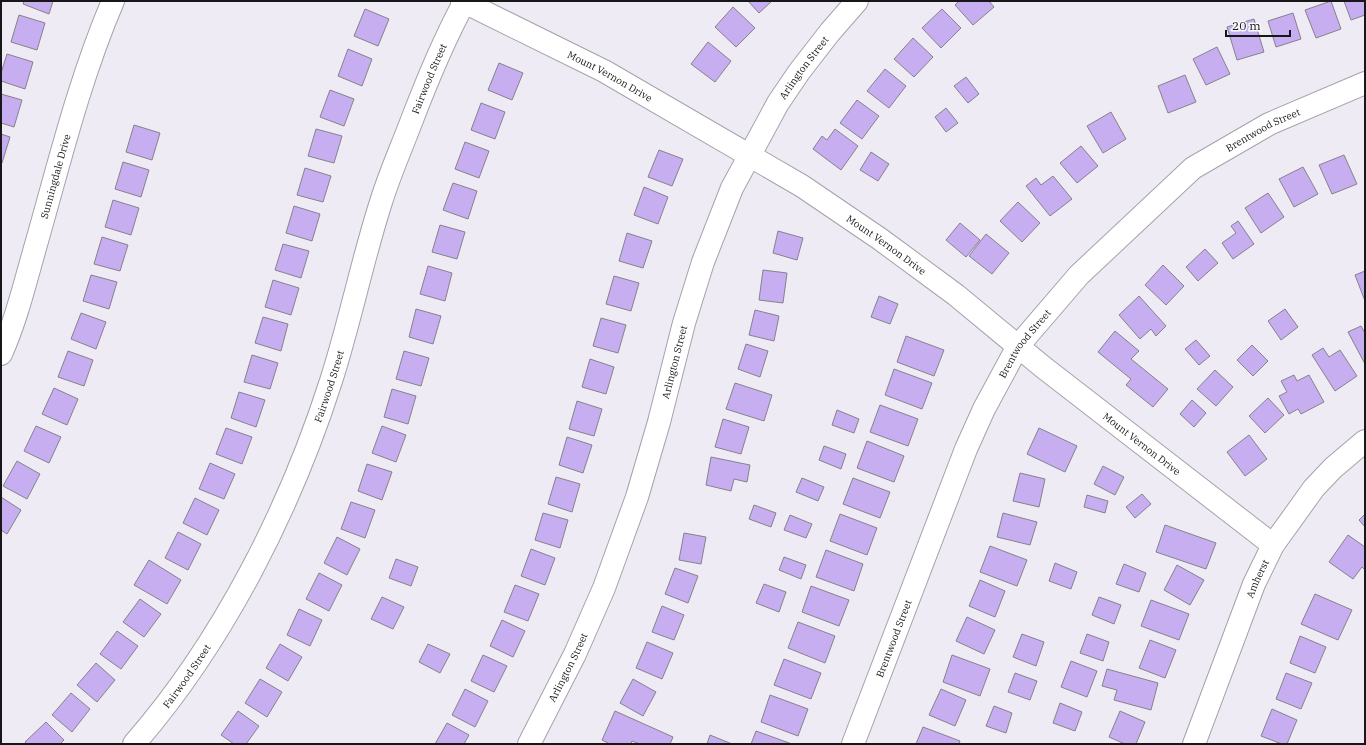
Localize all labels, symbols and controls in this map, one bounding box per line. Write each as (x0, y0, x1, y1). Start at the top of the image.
scale bar (1226, 12, 1290, 38)
text: 20 m (1232, 18, 1261, 33)
street label: Arlington Street (776, 33, 832, 102)
street label: Fairwood Street (409, 41, 450, 116)
street label: Mount Vernon Drive (565, 48, 655, 105)
street label: Brentwood Street (1223, 105, 1303, 155)
street label: Sunningdale Drive (38, 132, 74, 220)
street label: Mount Vernon Drive (844, 212, 928, 278)
street label: Brentwood Street (996, 306, 1054, 381)
street label: Arlington Street (659, 324, 690, 400)
street label: Fairwood Street (311, 348, 347, 424)
street label: Mount Vernon Drive (1100, 410, 1183, 478)
street label: Amherst (1243, 557, 1272, 600)
street label: Brentwood Street (873, 598, 915, 679)
street label: Arlington Street (546, 630, 591, 704)
street label: Fairwood Street (160, 642, 214, 711)

